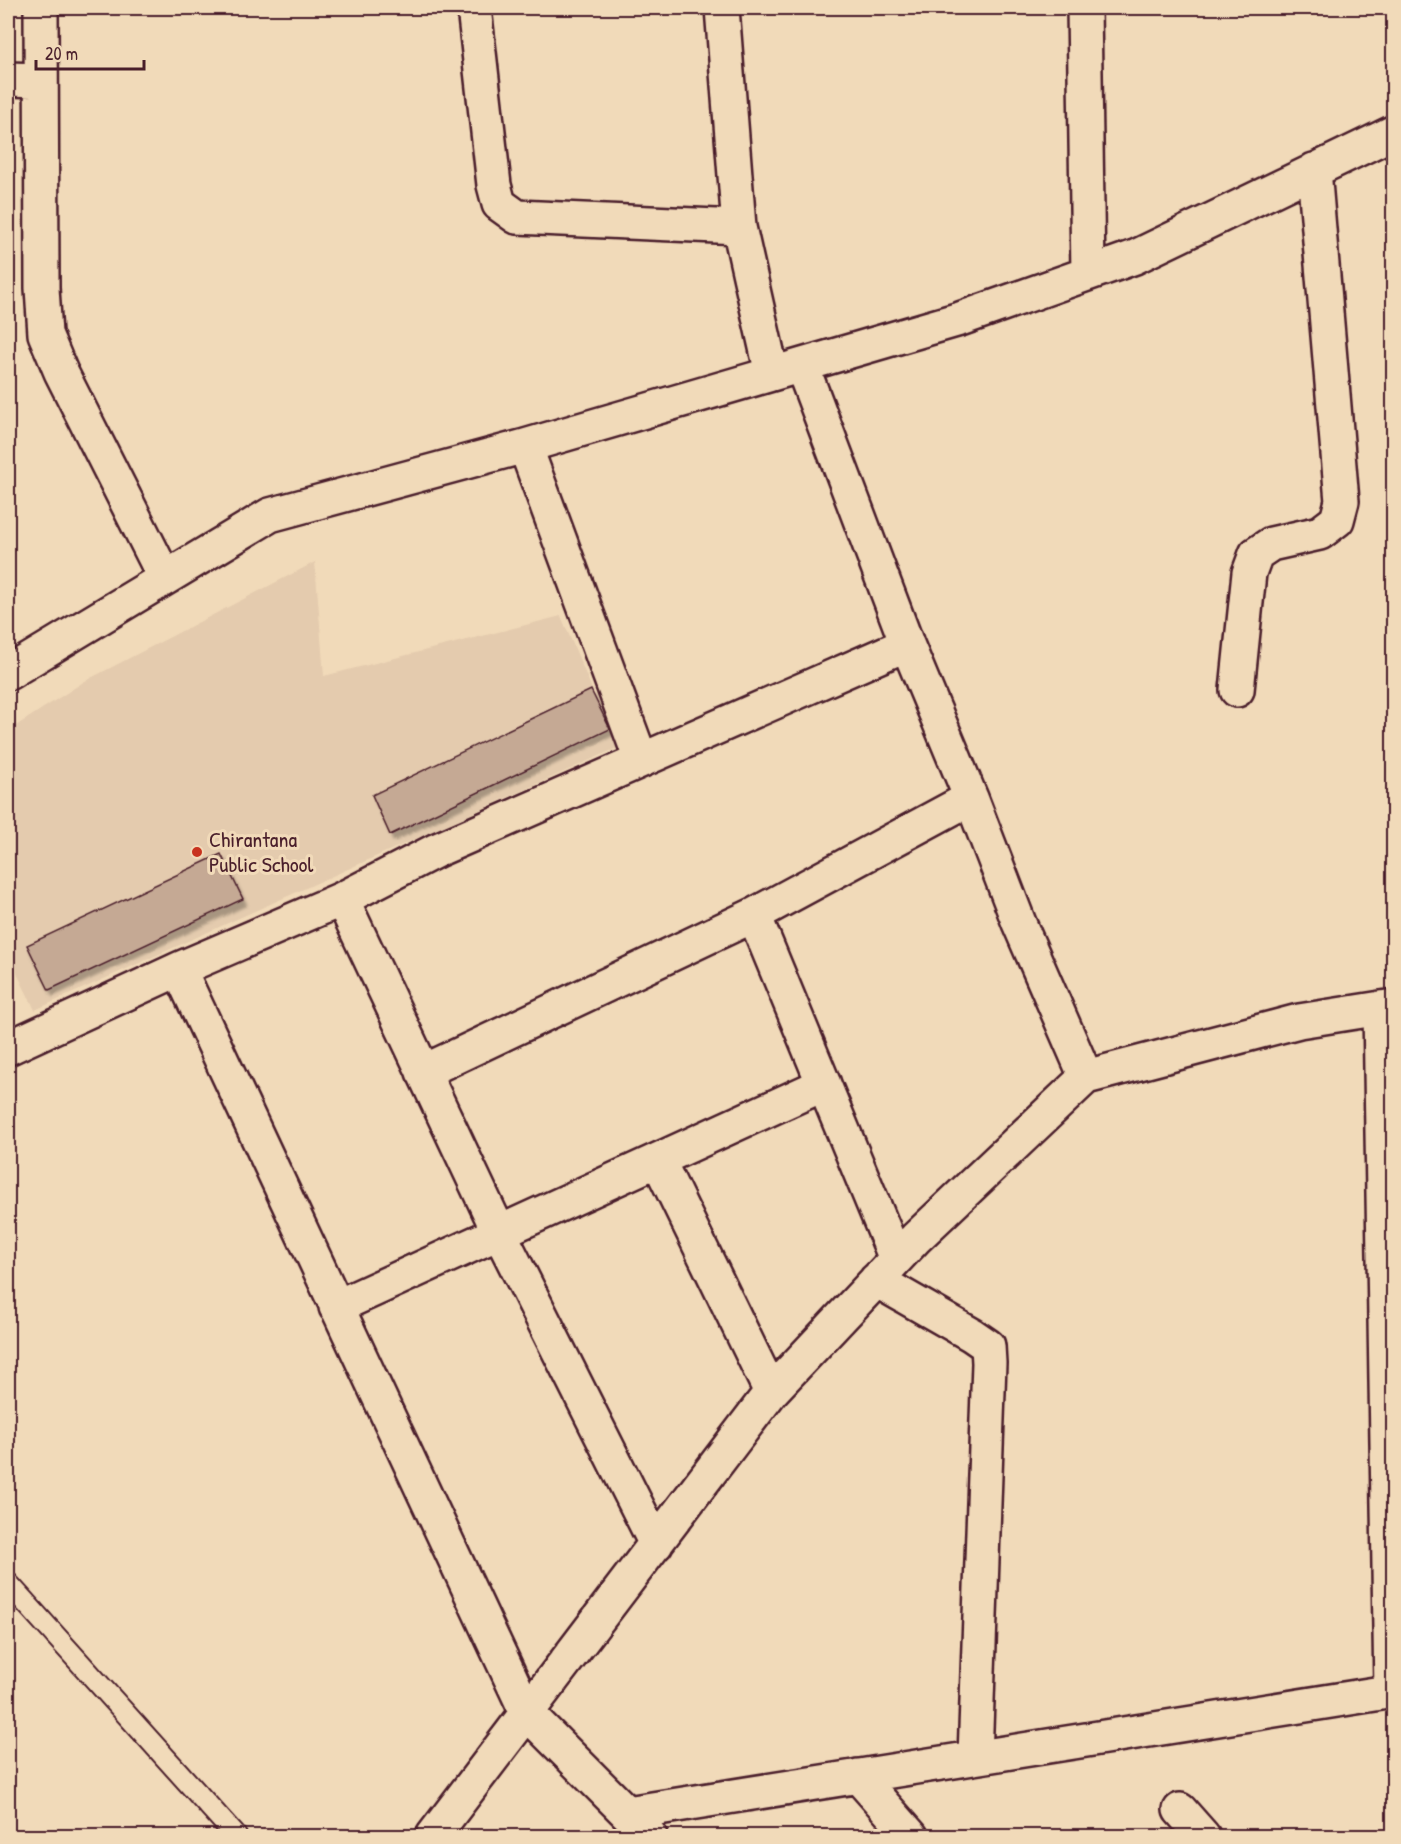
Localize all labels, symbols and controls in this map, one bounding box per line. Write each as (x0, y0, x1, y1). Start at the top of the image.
scale bar (36, 33, 144, 71)
text: 20 m (45, 41, 78, 66)
place label: Chirantana Public School (209, 824, 313, 879)
marker: Chirantana Public School (190, 845, 204, 859)

